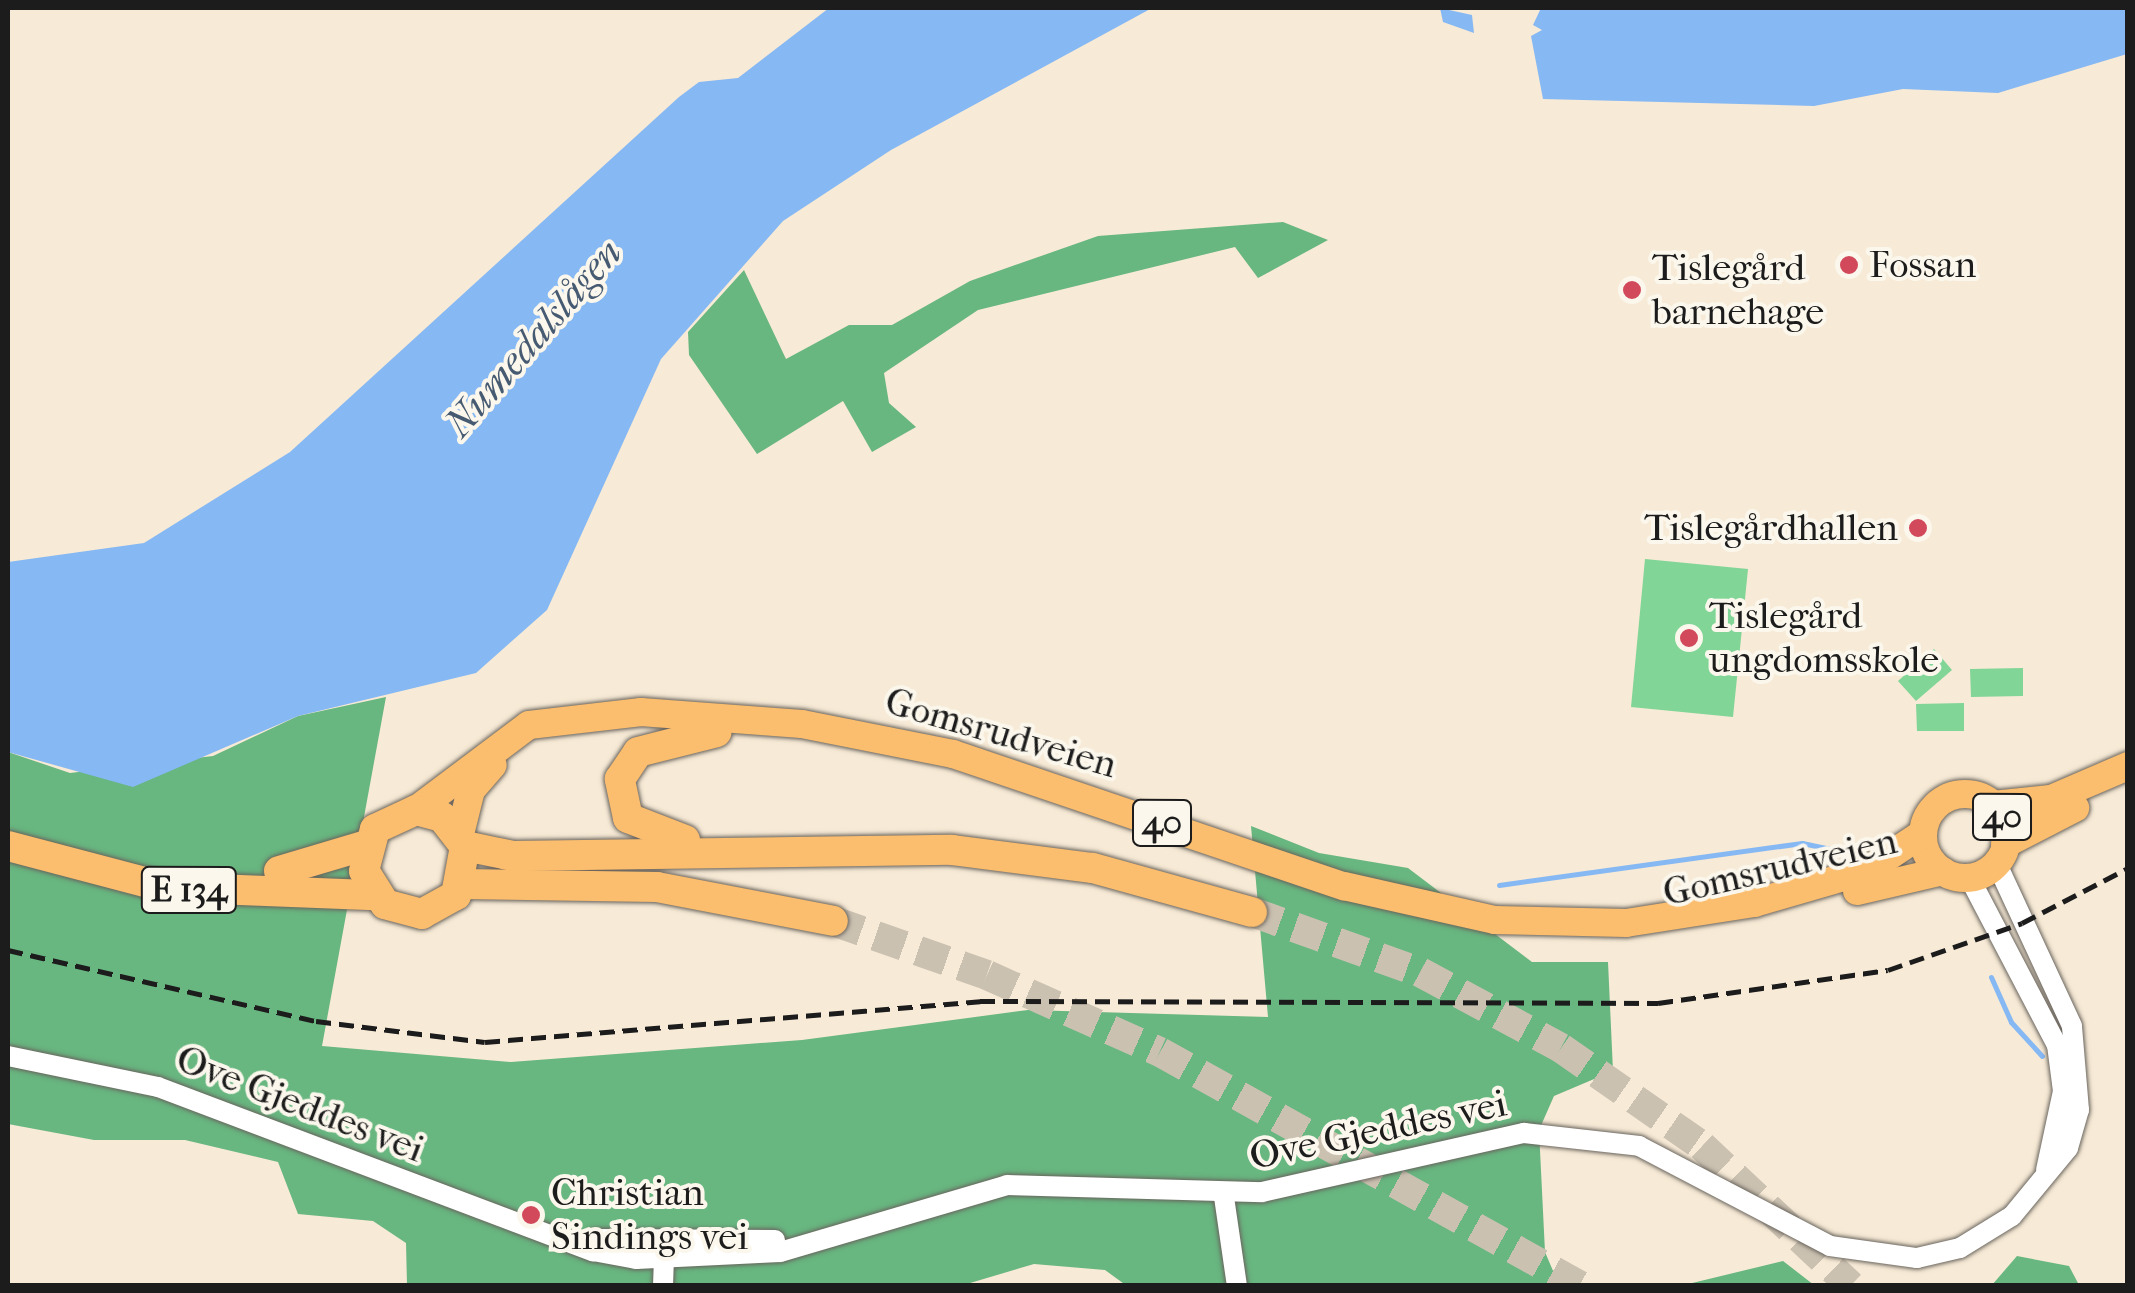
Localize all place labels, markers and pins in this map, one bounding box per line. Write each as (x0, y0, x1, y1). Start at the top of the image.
place label: Fossan (1869, 242, 1976, 288)
place label: Tislegård barnehage (1652, 245, 1824, 334)
marker: Fossan (1838, 254, 1860, 276)
marker: Tislegård barnehage (1621, 279, 1643, 301)
place label: Tislegårdhallen (1644, 505, 1898, 551)
marker: Tislegårdhallen (1907, 517, 1929, 539)
place label: Tislegård ungdomsskole (1709, 593, 1939, 682)
marker: Tislegård ungdomsskole (1678, 627, 1700, 649)
place label: Christian Sindings vei (551, 1170, 748, 1260)
marker: Christian Sindings vei (520, 1204, 542, 1226)

